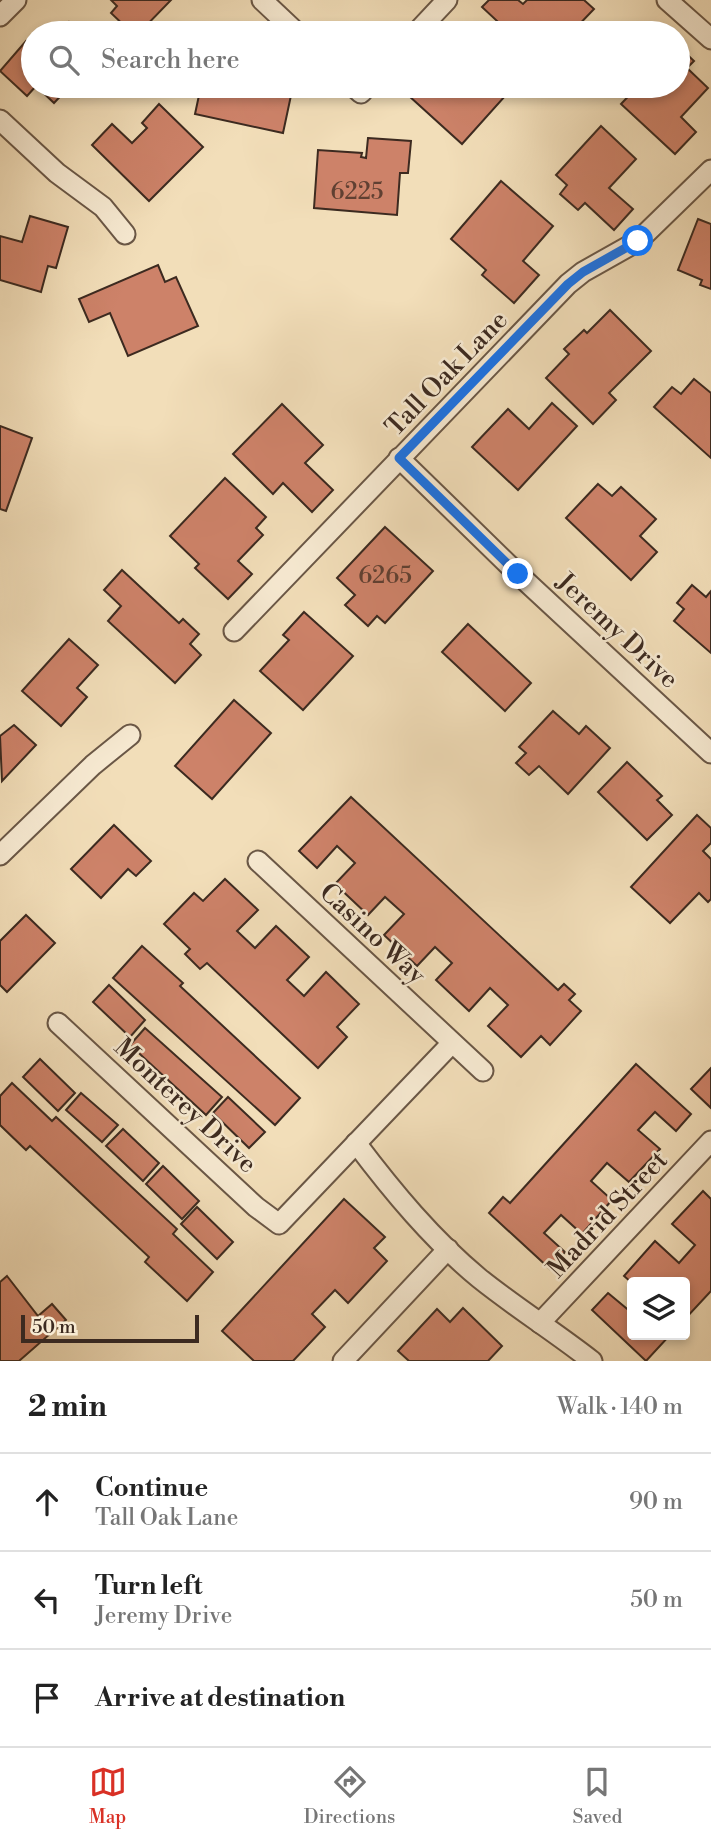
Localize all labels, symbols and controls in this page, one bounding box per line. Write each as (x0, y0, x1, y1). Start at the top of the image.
search box (21, 21, 690, 98)
icon: search (45, 41, 83, 79)
text: Search here (101, 44, 240, 76)
house number: 6225 (331, 178, 383, 206)
route start (622, 225, 653, 256)
street label: Tall Oak Lane (379, 304, 515, 443)
route end (502, 558, 533, 589)
house number: 6265 (358, 562, 412, 590)
street label: Jeremy Drive (549, 565, 685, 695)
street label: Casino Way (312, 876, 432, 991)
street label: Monterey Drive (107, 1031, 263, 1180)
street label: Madrid Street (541, 1145, 675, 1285)
map controls (627, 1277, 690, 1340)
button: layers (627, 1277, 690, 1340)
scale bar (21, 1312, 200, 1344)
text: 50 m (32, 1315, 76, 1339)
text: 2 min (28, 1388, 107, 1426)
text: Walk · 140 m (557, 1393, 683, 1421)
text: Continue (95, 1472, 208, 1504)
icon: ahead (28, 1483, 66, 1521)
text: 90 m (629, 1488, 683, 1516)
text: Tall Oak Lane (95, 1504, 238, 1532)
text: Turn left (95, 1570, 203, 1602)
icon: left (28, 1581, 66, 1619)
text: 50 m (630, 1586, 683, 1614)
text: Jeremy Drive (95, 1602, 232, 1630)
icon: arrive (28, 1679, 66, 1717)
text: Arrive at destination (95, 1682, 345, 1714)
tab: Map (89, 1763, 127, 1829)
tab: Directions (304, 1763, 395, 1829)
tab: Saved (573, 1763, 622, 1829)

